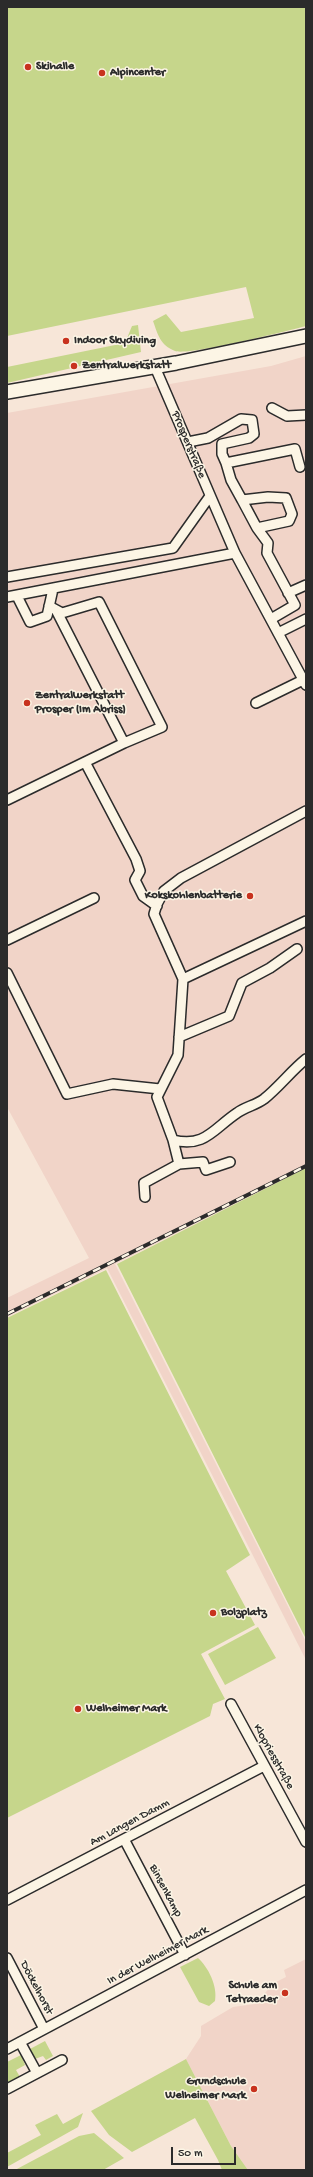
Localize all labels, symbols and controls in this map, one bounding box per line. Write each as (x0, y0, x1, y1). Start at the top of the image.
place label: Skihalle (36, 60, 74, 74)
marker: Skihalle (23, 62, 33, 72)
place label: Alpincenter (110, 66, 165, 80)
marker: Alpincenter (97, 68, 107, 78)
place label: Indoor Skydiving (74, 334, 156, 348)
marker: Indoor Skydiving (61, 336, 71, 346)
place label: Zentralwerkstatt (82, 359, 171, 373)
marker: Zentralwerkstatt (69, 361, 79, 371)
street label: Prosperstraße (167, 409, 209, 481)
place label: Zentralwerkstatt Prosper (Im Abriss) (35, 689, 126, 717)
marker: Zentralwerkstatt Prosper (Im Abriss) (22, 698, 32, 708)
place label: Kokskohlenbatterie (145, 889, 242, 903)
marker: Kokskohlenbatterie (245, 891, 255, 901)
place label: Bolzplatz (221, 1606, 267, 1620)
marker: Bolzplatz (208, 1608, 218, 1618)
place label: Welheimer Mark (86, 1702, 167, 1716)
marker: Welheimer Mark (73, 1704, 83, 1714)
street label: Klopriesstraße (249, 1722, 297, 1792)
street label: Am Langen Damm (88, 1796, 172, 1850)
street label: Binsenkamp (145, 1862, 185, 1920)
street label: In der Welheimer Mark (105, 1923, 211, 1989)
street label: Döckelhorst (16, 1959, 56, 2017)
place label: Schule am Tetraeder (227, 1979, 277, 2007)
marker: Schule am Tetraeder (280, 1988, 290, 1998)
place label: Grundschule Welheimer Mark (165, 2075, 246, 2103)
marker: Grundschule Welheimer Mark (249, 2084, 259, 2094)
scale bar (173, 2139, 238, 2165)
text: 50 m (178, 2147, 203, 2161)

